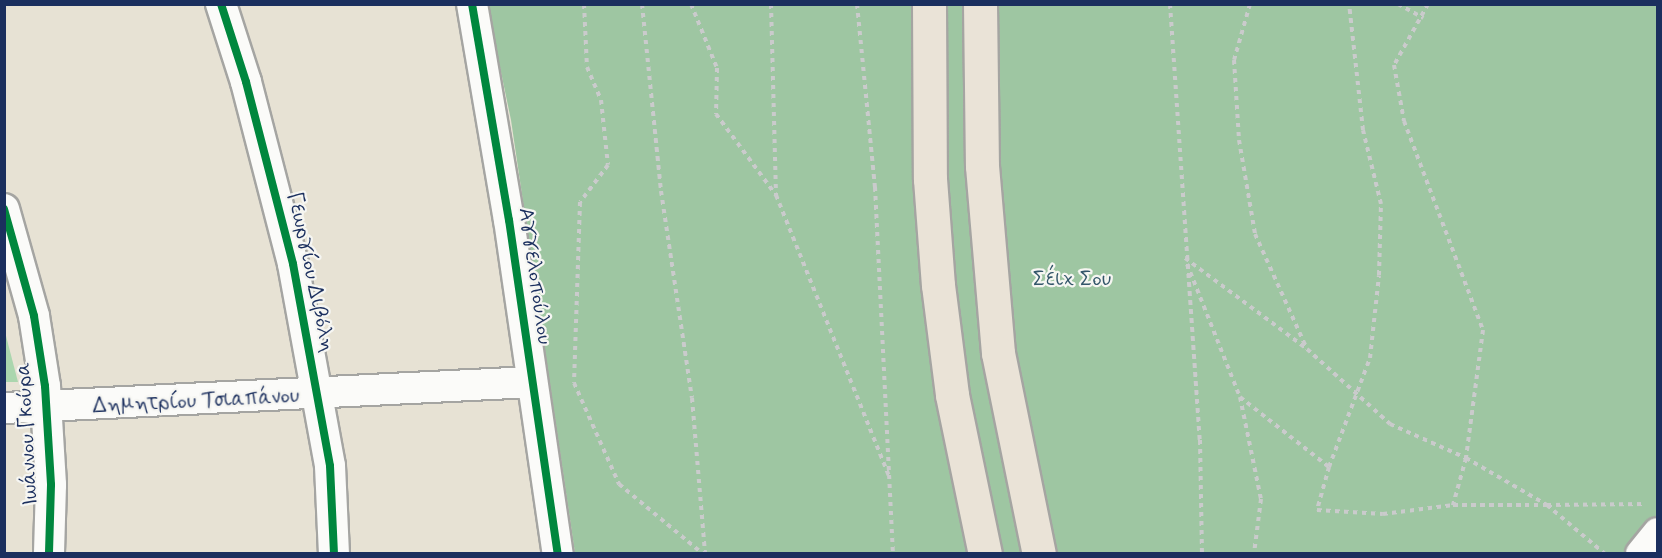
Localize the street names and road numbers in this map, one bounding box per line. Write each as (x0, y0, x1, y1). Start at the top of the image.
street label: Γεωργίου Διβόλη (282, 190, 340, 354)
street label: Αγγελοπούλου (513, 206, 557, 346)
street label: Ιωάννου Γκούρα (11, 361, 43, 507)
street label: Δημητρίου Τσιαπάνου (92, 383, 300, 419)

